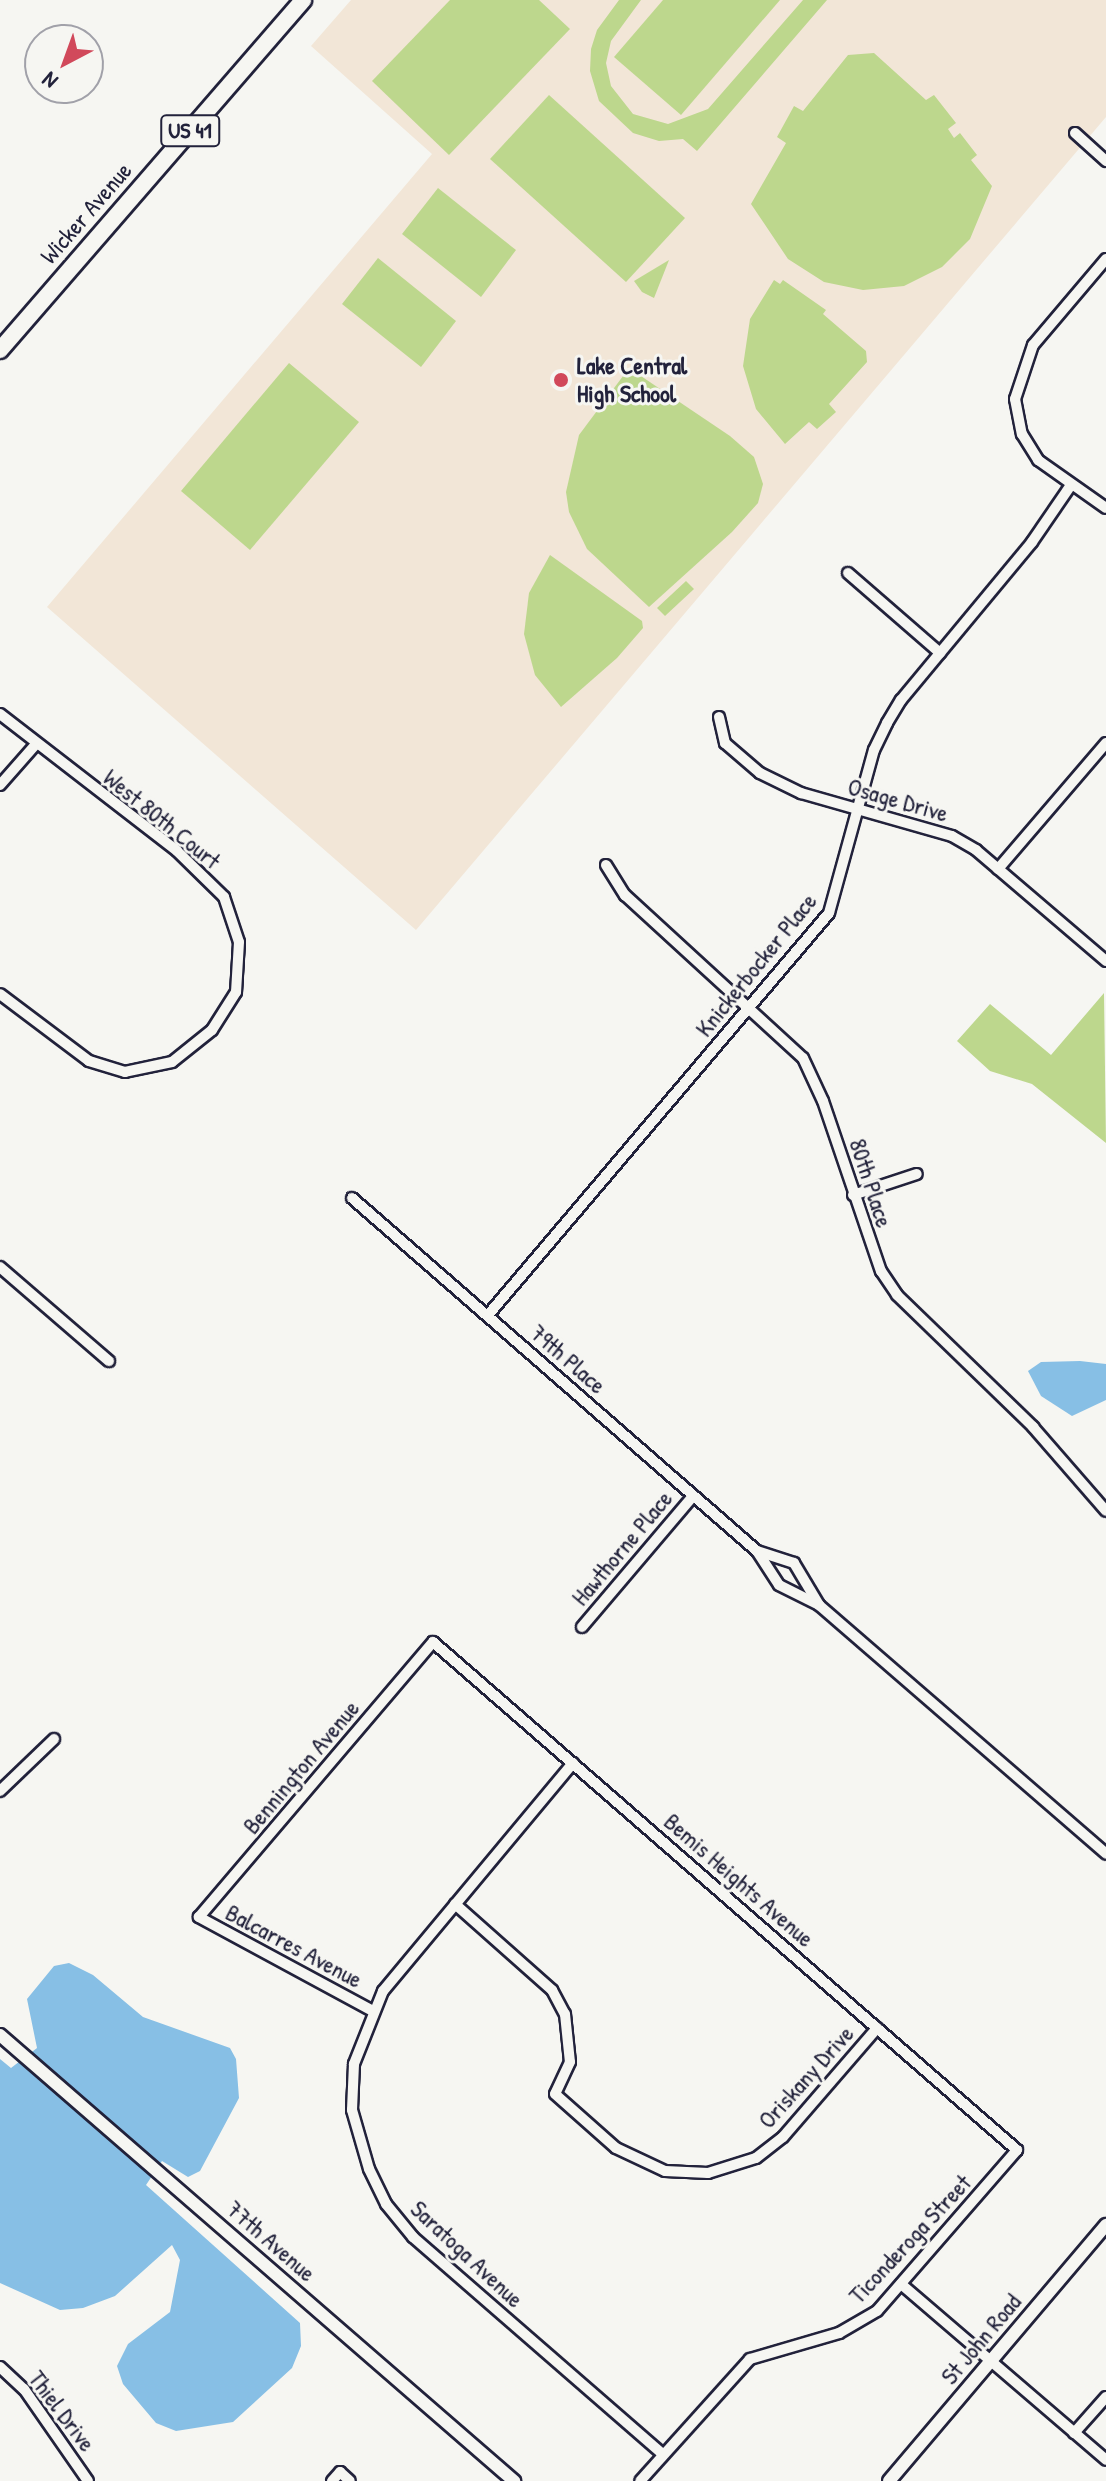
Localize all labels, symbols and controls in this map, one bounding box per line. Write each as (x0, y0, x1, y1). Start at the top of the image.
north arrow (24, 24, 104, 104)
text: N (35, 65, 64, 96)
road number: US 41 (160, 113, 220, 149)
street label: Wicker Avenue (34, 157, 138, 269)
place label: Lake Central High School (577, 352, 687, 408)
marker: Lake Central High School (552, 371, 570, 389)
street label: West 80th Court (98, 763, 226, 875)
street label: Osage Drive (845, 772, 951, 828)
street label: Knickerbocker Place (689, 887, 823, 1043)
street label: 80th Place (843, 1135, 899, 1231)
street label: 79th Place (524, 1318, 612, 1400)
street label: Hawthorne Place (566, 1485, 678, 1611)
street label: Bennington Avenue (237, 1694, 365, 1840)
street label: Bemis Heights Avenue (658, 1807, 820, 1953)
street label: Balcarres Avenue (221, 1898, 367, 1994)
street label: Oriskany Drive (752, 2020, 860, 2134)
street label: Ticonderoga Street (843, 2169, 977, 2309)
street label: 77th Avenue (221, 2195, 321, 2287)
street label: Saratoga Avenue (405, 2195, 529, 2313)
street label: St John Road (935, 2288, 1027, 2390)
street label: Thiel Drive (22, 2365, 102, 2457)

